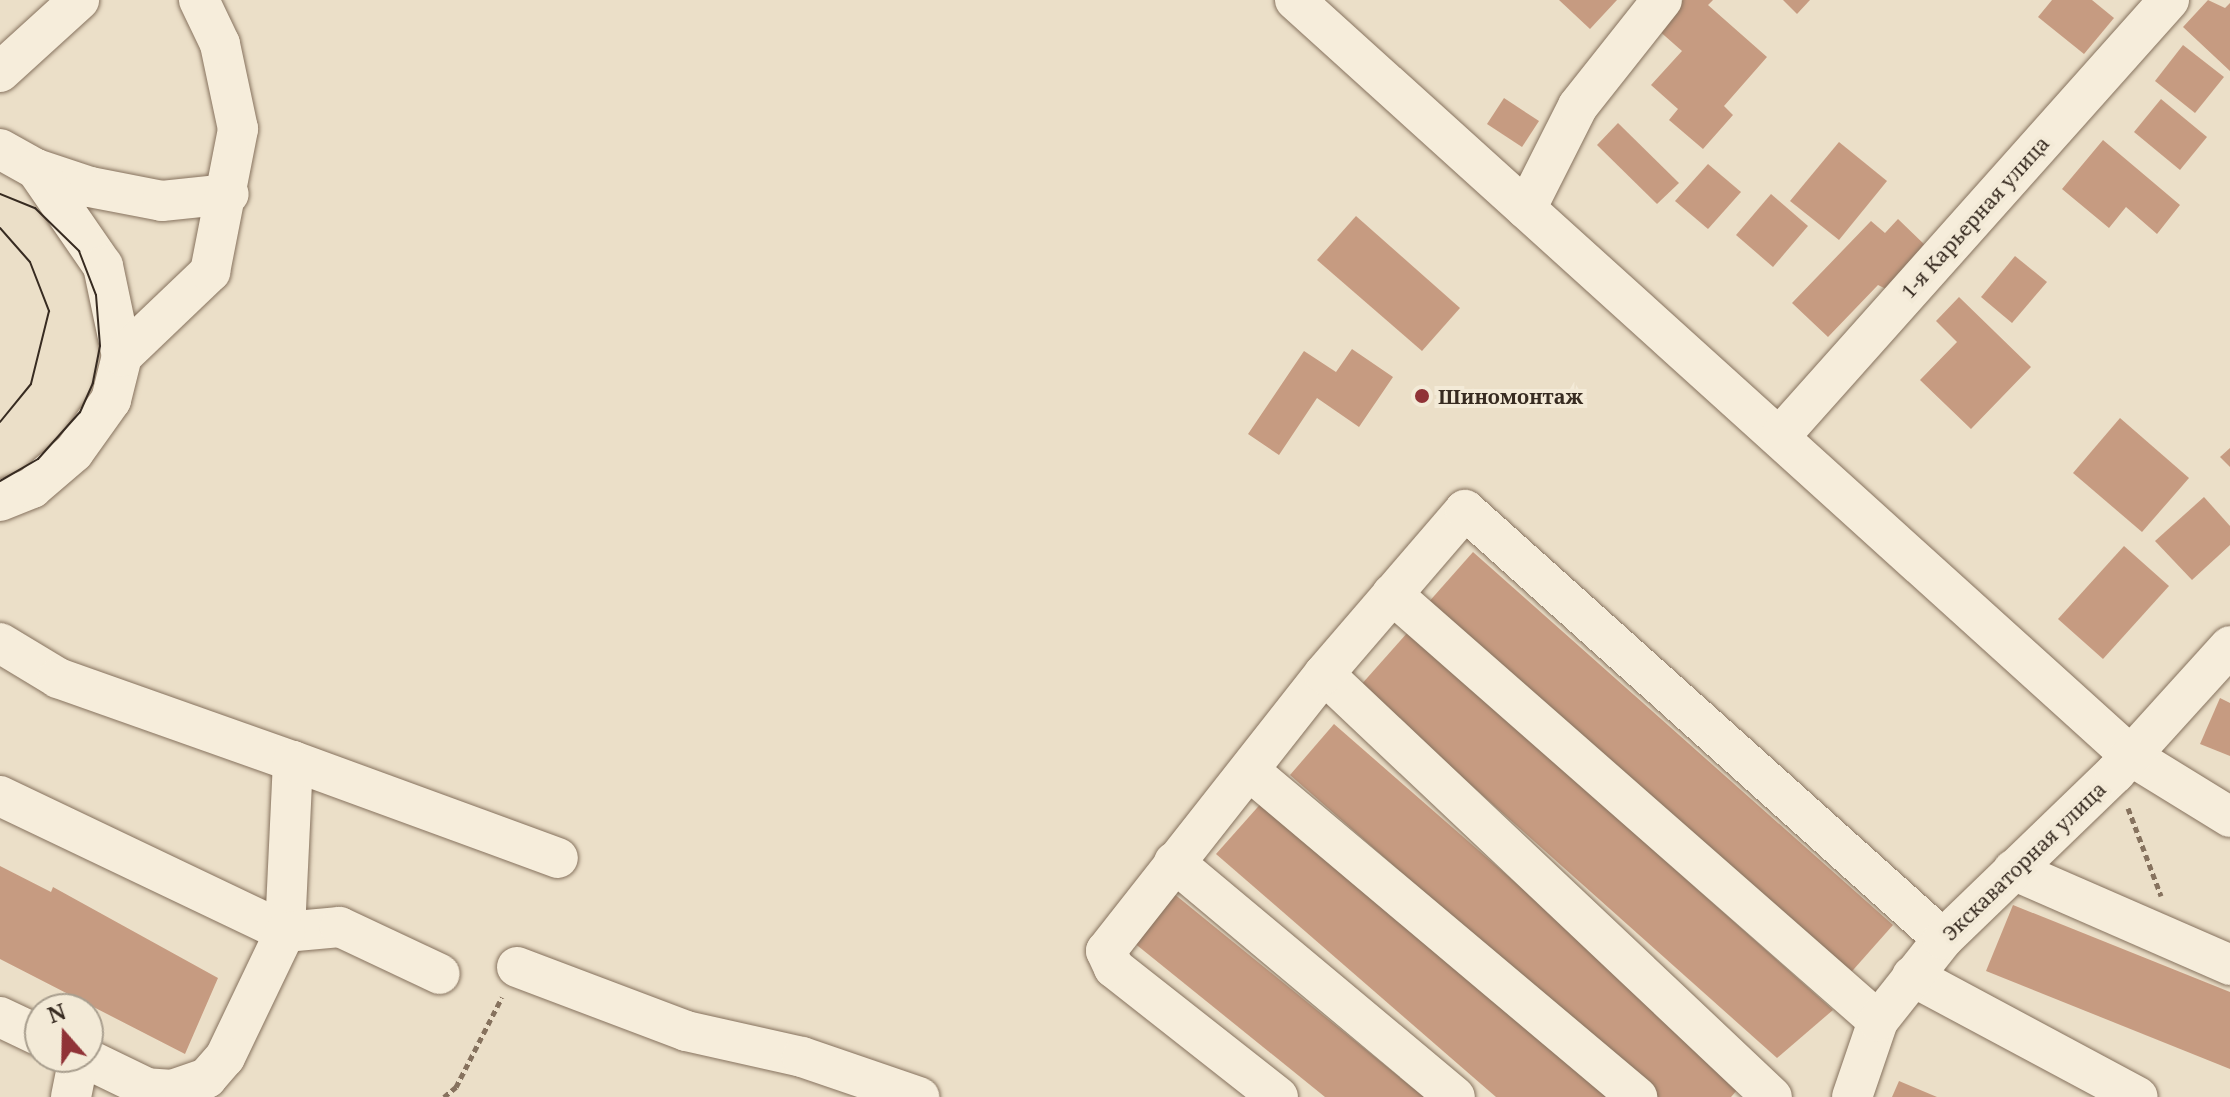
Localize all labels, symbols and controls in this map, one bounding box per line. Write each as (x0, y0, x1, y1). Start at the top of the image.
street label: 1-я Карьерная улица (1896, 131, 2054, 303)
place label: Шиномонтаж (1438, 384, 1583, 408)
marker: Шиномонтаж (1413, 387, 1431, 405)
street label: Экскаваторная улица (1937, 777, 2111, 945)
north arrow (24, 993, 104, 1073)
text: N (43, 995, 70, 1029)

